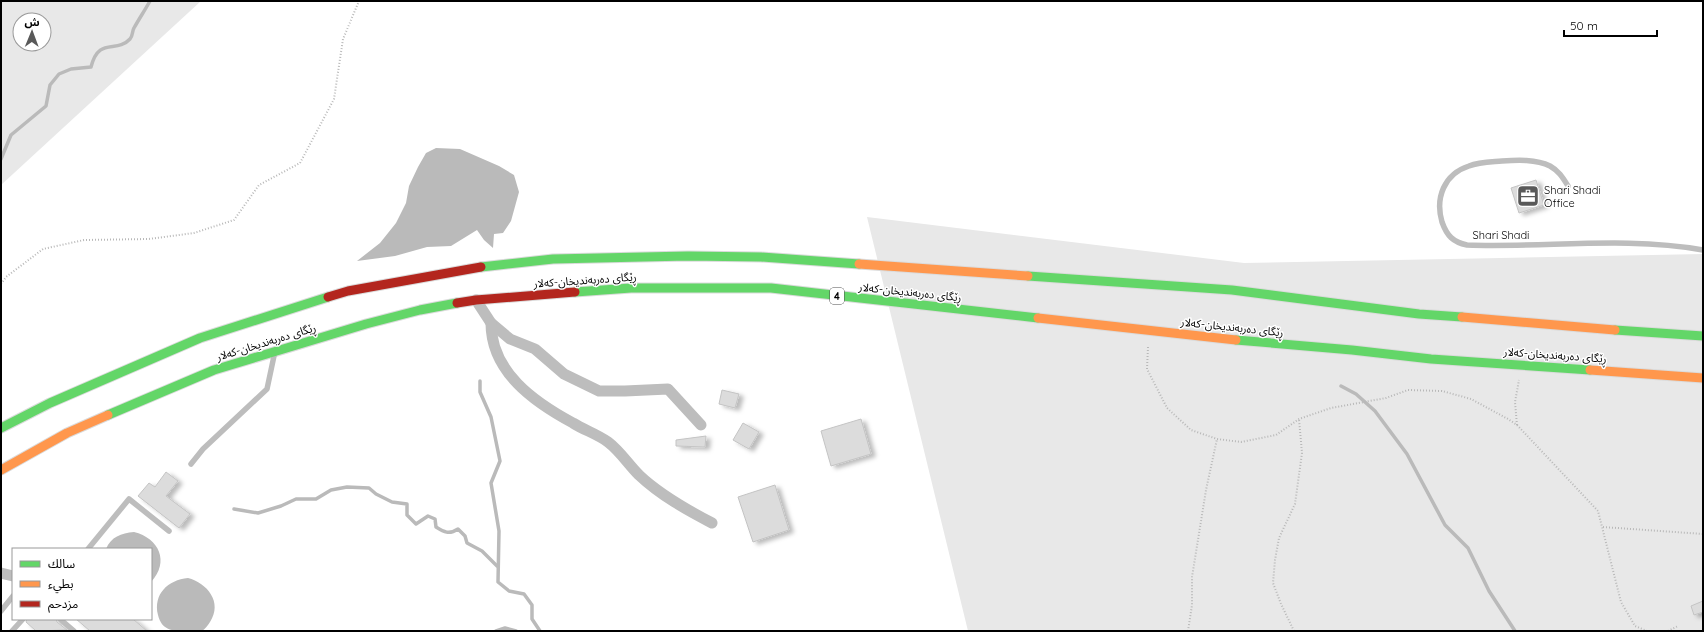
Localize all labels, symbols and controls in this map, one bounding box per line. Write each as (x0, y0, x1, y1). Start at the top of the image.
north arrow (12, 12, 52, 52)
scale bar (1564, 12, 1657, 38)
text: ش (25, 15, 40, 29)
text: 50 m (1570, 18, 1598, 33)
office icon: Shari Shadi Office (1515, 183, 1541, 209)
place label: Shari Shadi Office (1544, 183, 1601, 210)
street label: Shari Shadi (1473, 228, 1529, 242)
street label: ڕێگای دەربەندیخان-کەلار (532, 269, 637, 293)
street label: ڕێگای دەربەندیخان-کەلار (857, 280, 962, 307)
road number: 4 (830, 288, 844, 304)
street label: ڕێگای دەربەندیخان-کەلار (1179, 315, 1284, 342)
street label: ڕێگای دەربەندیخان-کەلار (214, 320, 318, 366)
street label: ڕێگای دەربەندیخان-کەلار (1502, 344, 1607, 368)
legend (12, 548, 152, 620)
text: سالك (48, 556, 75, 571)
text: بطيء (48, 576, 74, 594)
text: مزدحم (48, 596, 78, 613)

